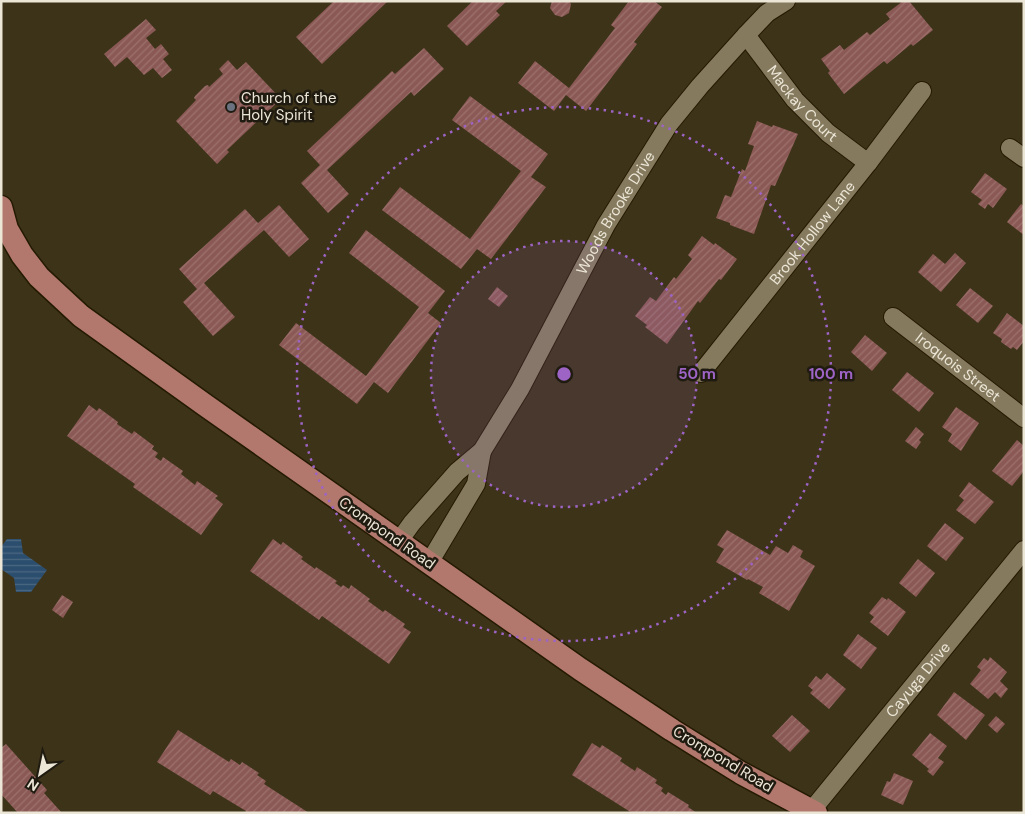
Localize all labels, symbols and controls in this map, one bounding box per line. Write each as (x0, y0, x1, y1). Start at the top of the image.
street label: Mackay Court (762, 61, 842, 147)
place label: Church of the Holy Spirit (241, 88, 336, 125)
marker: Church of the Holy Spirit (225, 101, 237, 113)
street label: Woods Brooke Drive (572, 147, 660, 278)
street label: Brook Hollow Lane (765, 177, 860, 289)
street label: Iroquois Street (911, 328, 1005, 406)
text: 50 m (678, 364, 716, 384)
text: 100 m (809, 364, 853, 384)
centre of rings (555, 365, 573, 383)
street label: Crompond Road (335, 492, 439, 574)
street label: Cayuga Drive (881, 638, 955, 722)
street label: Crompond Road (669, 721, 777, 797)
north arrow (15, 749, 65, 799)
text: N (24, 775, 42, 795)

